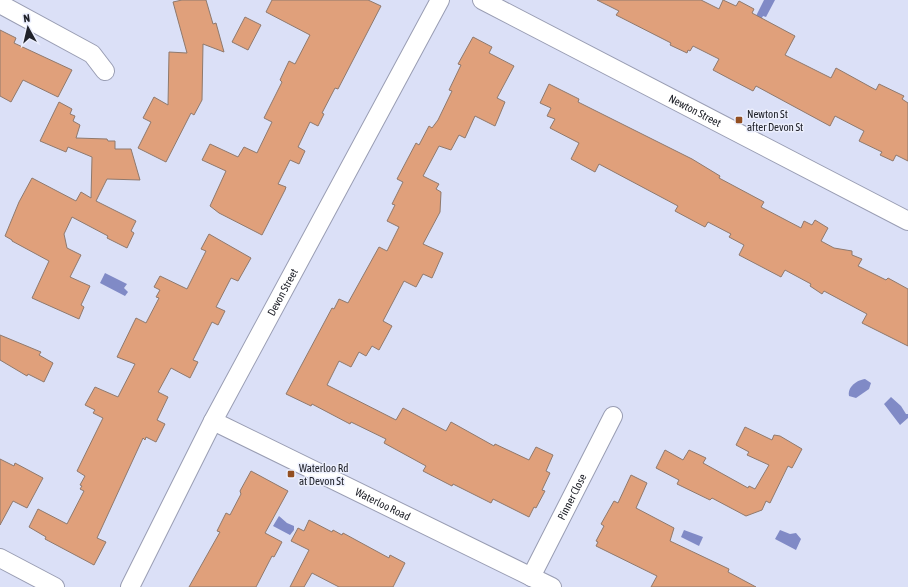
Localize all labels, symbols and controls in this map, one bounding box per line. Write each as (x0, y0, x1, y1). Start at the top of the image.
north arrow (8, 8, 48, 48)
text: N (23, 12, 31, 24)
street label: Newton Street (667, 92, 723, 129)
place label: Newton St after Devon St (747, 108, 803, 133)
marker: Newton St after Devon St (734, 115, 744, 125)
street label: Devon Street (265, 267, 300, 318)
place label: Waterloo Rd at Devon St (299, 462, 348, 487)
marker: Waterloo Rd at Devon St (286, 469, 296, 479)
street label: Pinner Close (555, 472, 589, 522)
street label: Waterloo Road (353, 486, 412, 523)

